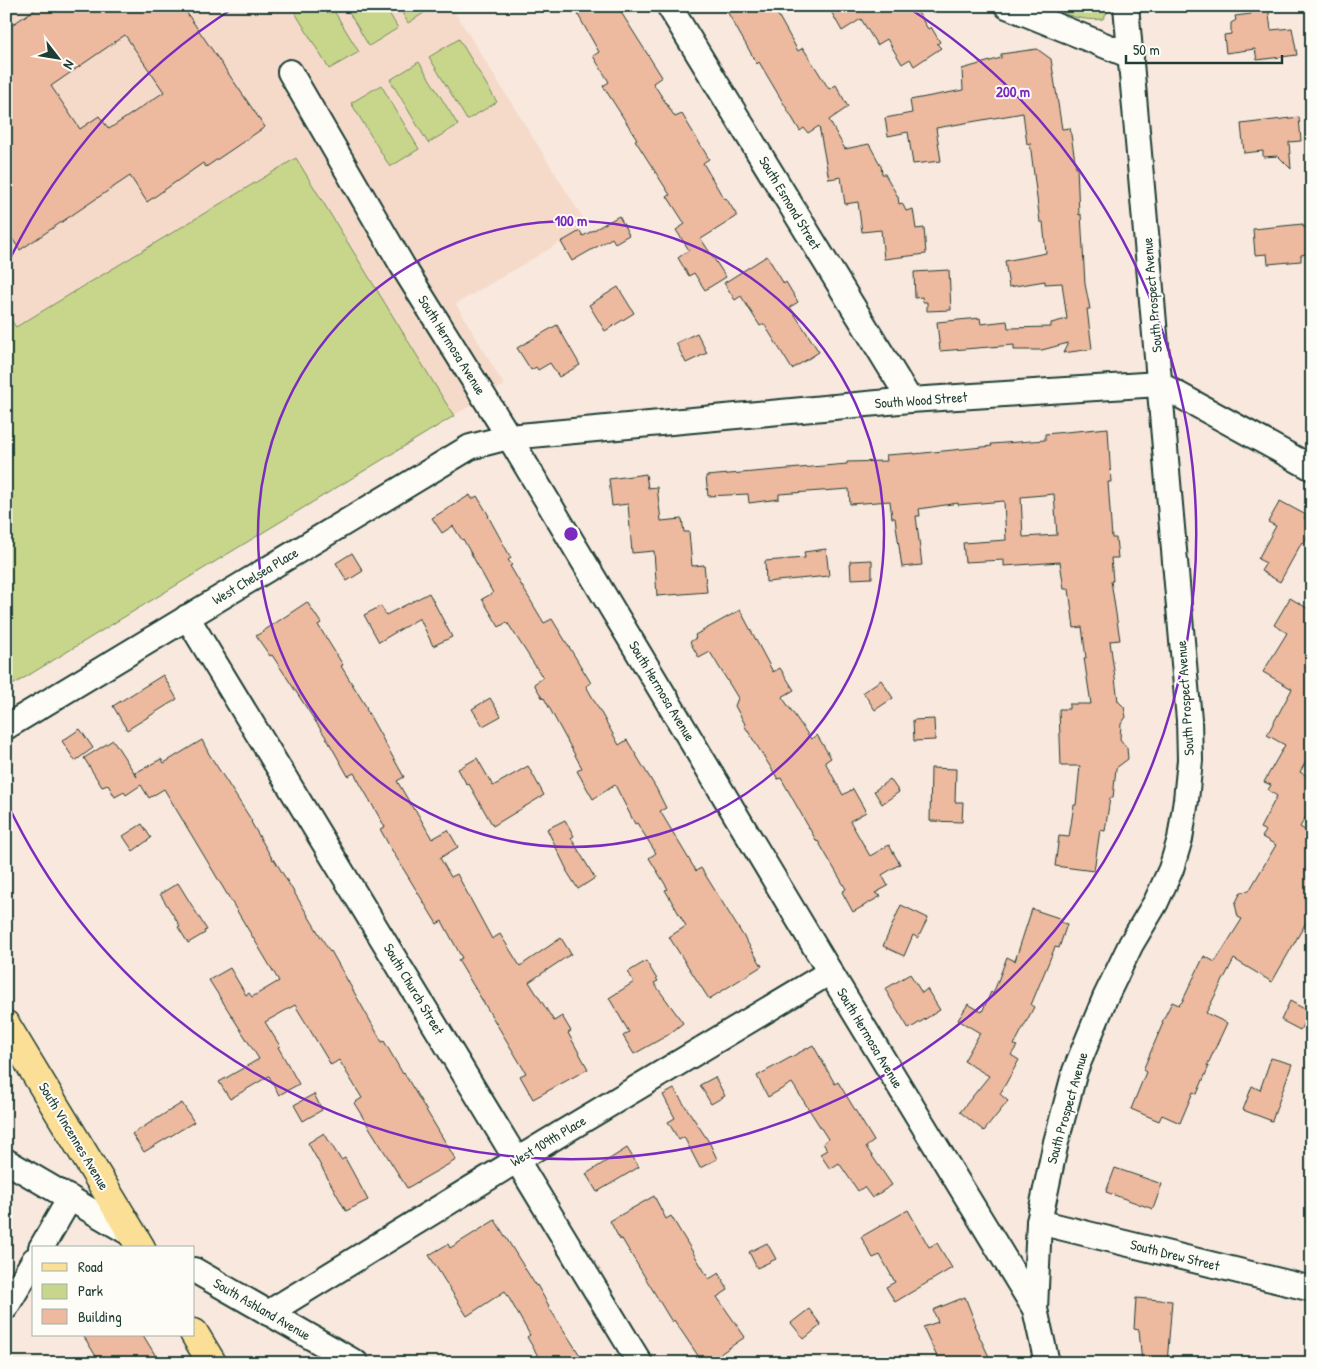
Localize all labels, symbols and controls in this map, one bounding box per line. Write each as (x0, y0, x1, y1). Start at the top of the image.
north arrow (32, 32, 82, 82)
scale bar (1126, 32, 1282, 64)
text: 50 m (1133, 39, 1160, 60)
text: N (59, 57, 80, 74)
text: 200 m (996, 81, 1030, 102)
street label: South Esmond Street (755, 152, 826, 253)
text: 100 m (555, 210, 587, 231)
street label: South Prospect Avenue (1137, 236, 1167, 353)
street label: South Hermosa Avenue (414, 291, 491, 398)
street label: South Wood Street (874, 387, 968, 412)
centre of rings (562, 525, 580, 543)
street label: West Chelsea Place (208, 542, 302, 609)
street label: South Hermosa Avenue (625, 637, 700, 745)
street label: South Prospect Avenue (1171, 639, 1199, 756)
street label: South Church Street (380, 940, 449, 1038)
street label: South Hermosa Avenue (833, 984, 908, 1092)
street label: South Prospect Avenue (1041, 1049, 1093, 1166)
street label: South Vincennes Avenue (35, 1078, 114, 1193)
street label: West 109th Place (506, 1110, 589, 1171)
street label: South Drew Street (1128, 1234, 1222, 1275)
legend (32, 1246, 195, 1336)
text: Road (78, 1256, 103, 1277)
street label: South Ashland Avenue (210, 1273, 315, 1344)
text: Park (78, 1280, 103, 1301)
text: Building (78, 1306, 122, 1327)

